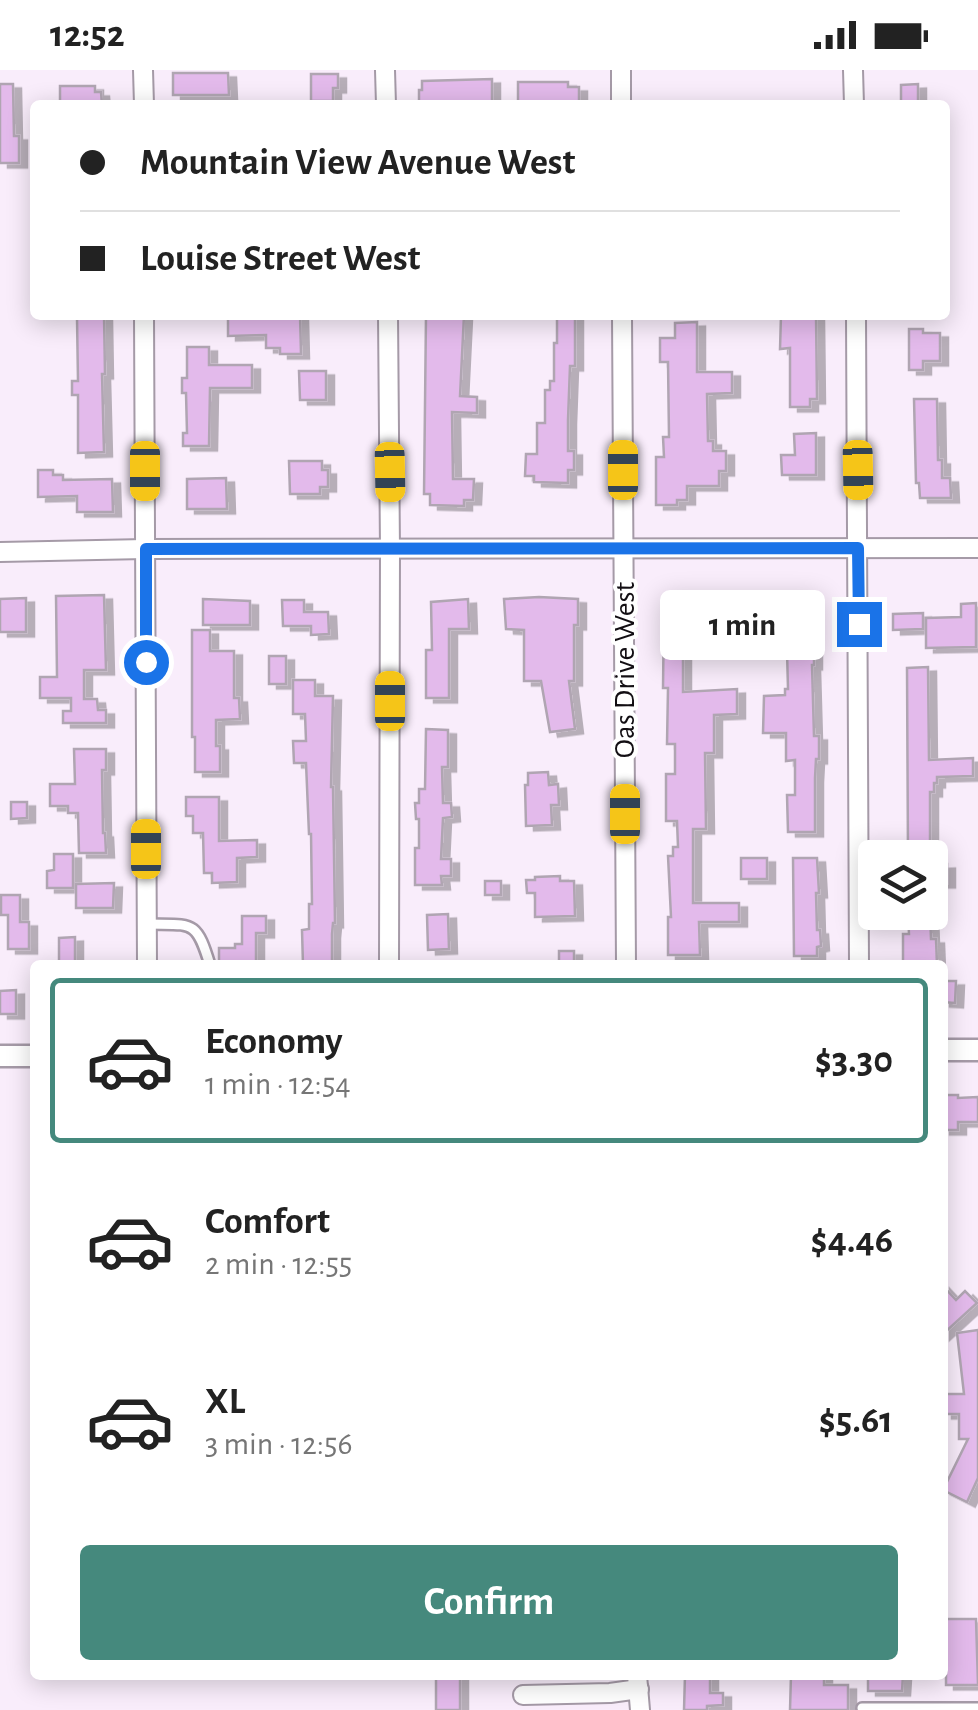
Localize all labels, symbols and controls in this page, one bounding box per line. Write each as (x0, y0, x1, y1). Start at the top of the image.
text: 12:52 (50, 16, 125, 54)
text: Mountain View Avenue West (140, 144, 575, 182)
text: Louise Street West (140, 240, 420, 278)
car (608, 440, 638, 500)
car (842, 440, 874, 500)
car (130, 441, 160, 501)
car (374, 442, 406, 502)
street label: Oas Drive West (610, 581, 640, 758)
callout: 1 min (659, 589, 824, 659)
route end (837, 602, 882, 647)
text: 1 min (709, 609, 776, 641)
route start (124, 640, 169, 685)
car (375, 671, 405, 731)
car (610, 784, 640, 844)
car (131, 819, 161, 879)
map controls (858, 840, 948, 930)
button: layers (858, 840, 948, 930)
icon: car (85, 1016, 175, 1106)
text: Economy (205, 1023, 343, 1061)
text: $3.30 (815, 1042, 893, 1080)
text: 1 min · 12:54 (205, 1068, 351, 1100)
icon: car (85, 1196, 175, 1286)
text: Comfort (205, 1203, 330, 1241)
text: $4.46 (811, 1222, 893, 1260)
text: 2 min · 12:55 (205, 1248, 352, 1280)
icon: car (85, 1376, 175, 1466)
text: XL (205, 1383, 245, 1421)
text: $5.61 (819, 1402, 893, 1440)
text: 3 min · 12:56 (205, 1428, 353, 1460)
button: Confirm (80, 1545, 898, 1660)

